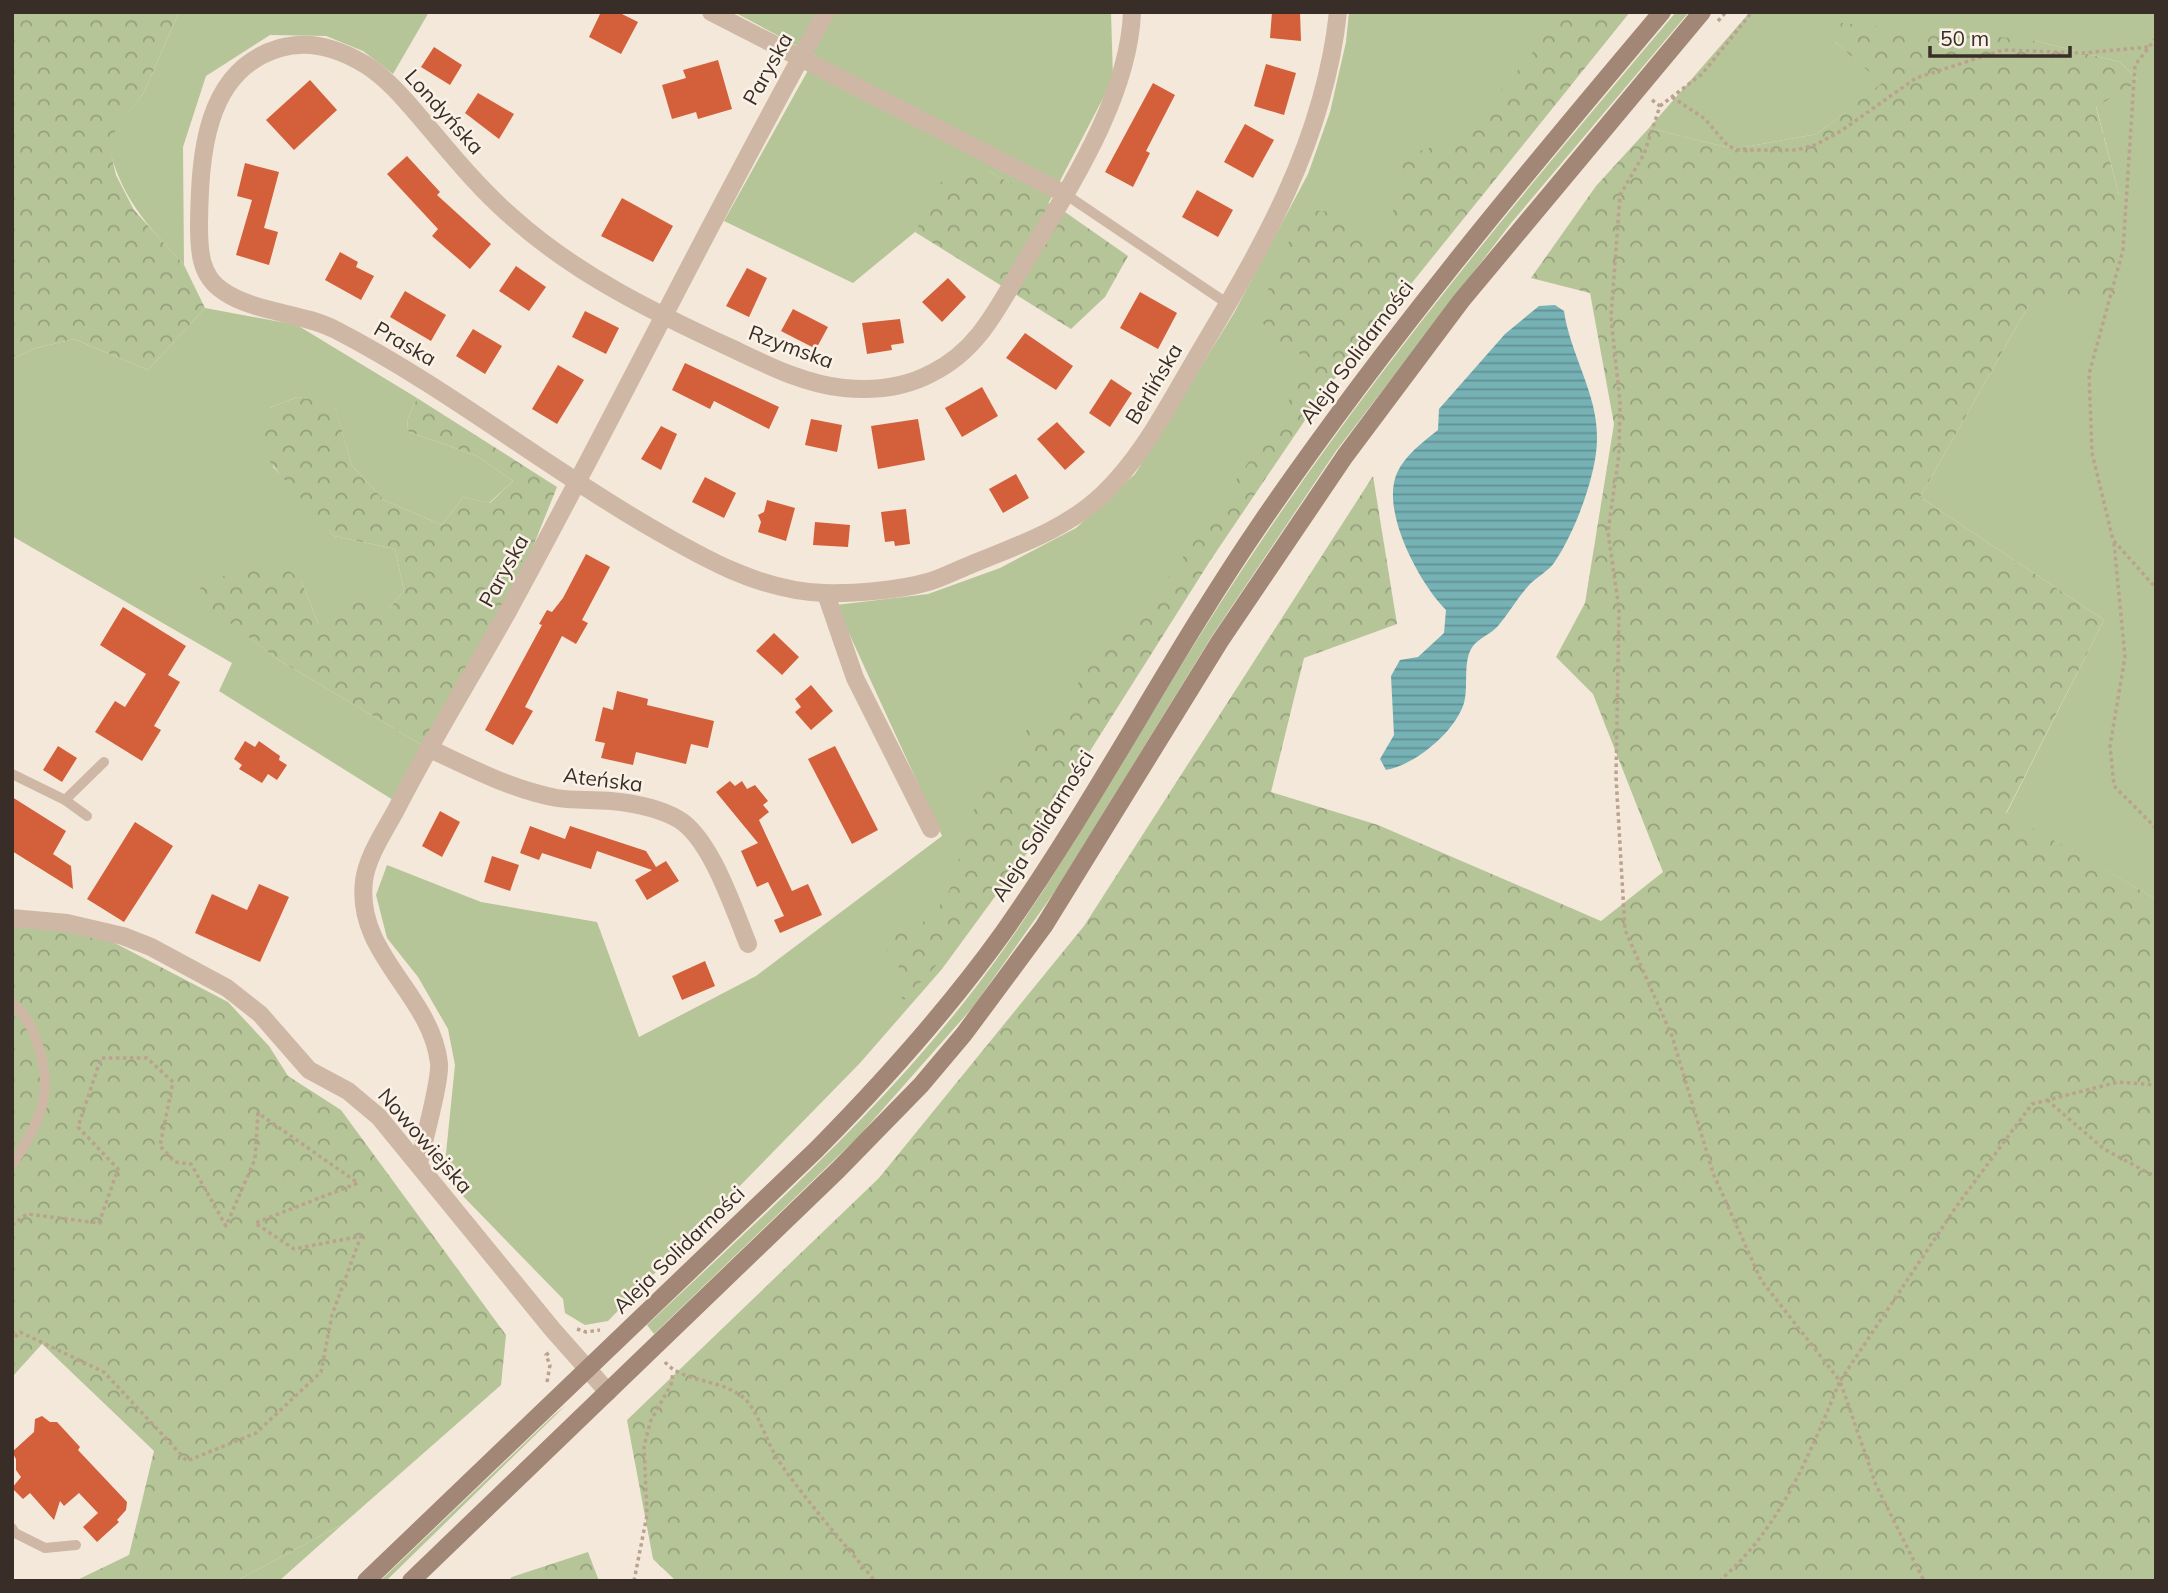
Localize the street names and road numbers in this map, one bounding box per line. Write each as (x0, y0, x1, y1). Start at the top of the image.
street label: Paryska (737, 28, 798, 109)
street label: Londyńska (400, 63, 490, 159)
street label: Aleja Solidarności (1294, 275, 1419, 428)
street label: Praska (370, 315, 441, 371)
street label: Rzymska (745, 319, 837, 373)
street label: Berlińska (1119, 338, 1187, 428)
street label: Paryska (473, 530, 534, 611)
street label: Aleja Solidarności (985, 745, 1099, 906)
street label: Ateńska (562, 761, 644, 797)
street label: Nowowiejska (373, 1082, 478, 1198)
street label: Aleja Solidarności (607, 1180, 750, 1319)

